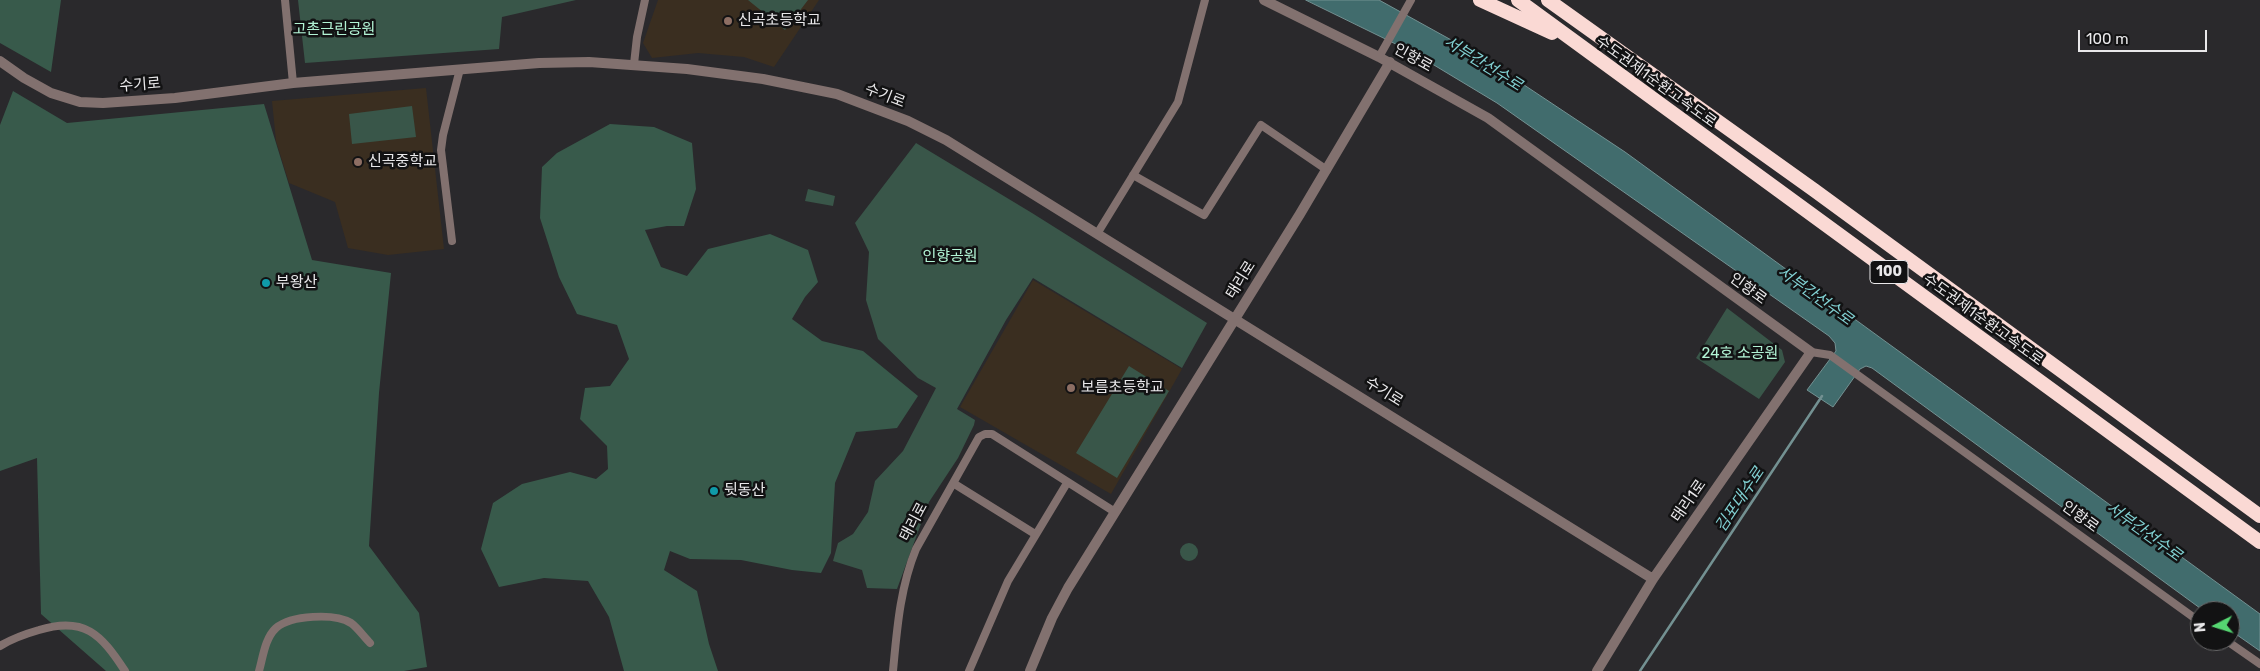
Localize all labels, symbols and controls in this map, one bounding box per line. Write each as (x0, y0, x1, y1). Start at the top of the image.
place label: 신곡초등학교 (738, 12, 821, 30)
marker: 신곡초등학교 (722, 15, 734, 27)
scale bar (2080, 20, 2209, 52)
park label: 고촌근린공원 (293, 21, 375, 39)
text: 100 m (2086, 30, 2128, 48)
water label: 서부간선수로 (1440, 32, 1526, 96)
street label: 수도권제1순환고속도로 (1592, 32, 1720, 132)
street label: 인향로 (1391, 40, 1435, 76)
street label: 수기로 (119, 75, 161, 95)
street label: 수기로 (862, 80, 908, 112)
place label: 신곡중학교 (368, 153, 437, 171)
marker: 신곡중학교 (352, 156, 364, 168)
park label: 인향공원 (922, 248, 978, 266)
street label: 태리로 (1222, 258, 1260, 302)
road number: 100 (1870, 260, 1908, 284)
water label: 서부간선수로 (1774, 262, 1856, 330)
street label: 인향로 (1726, 270, 1770, 308)
street label: 수도권제1순환고속도로 (1919, 270, 2047, 370)
place label: 부왕산 (276, 274, 317, 292)
marker: 부왕산 (260, 277, 272, 289)
park label: 24호 소공원 (1702, 345, 1778, 363)
street label: 수기로 (1362, 373, 1406, 411)
place label: 보름초등학교 (1081, 379, 1164, 397)
marker: 보름초등학교 (1065, 382, 1077, 394)
water label: 김포대수로 (1711, 464, 1769, 536)
street label: 태리1로 (1668, 476, 1710, 526)
place label: 뒷동산 (724, 482, 765, 500)
marker: 뒷동산 (708, 485, 720, 497)
street label: 인향로 (2058, 498, 2102, 536)
water label: 서부간선수로 (2103, 498, 2185, 566)
street label: 태리로 (896, 499, 932, 545)
north arrow (2190, 601, 2240, 651)
text: N (2192, 622, 2209, 633)

